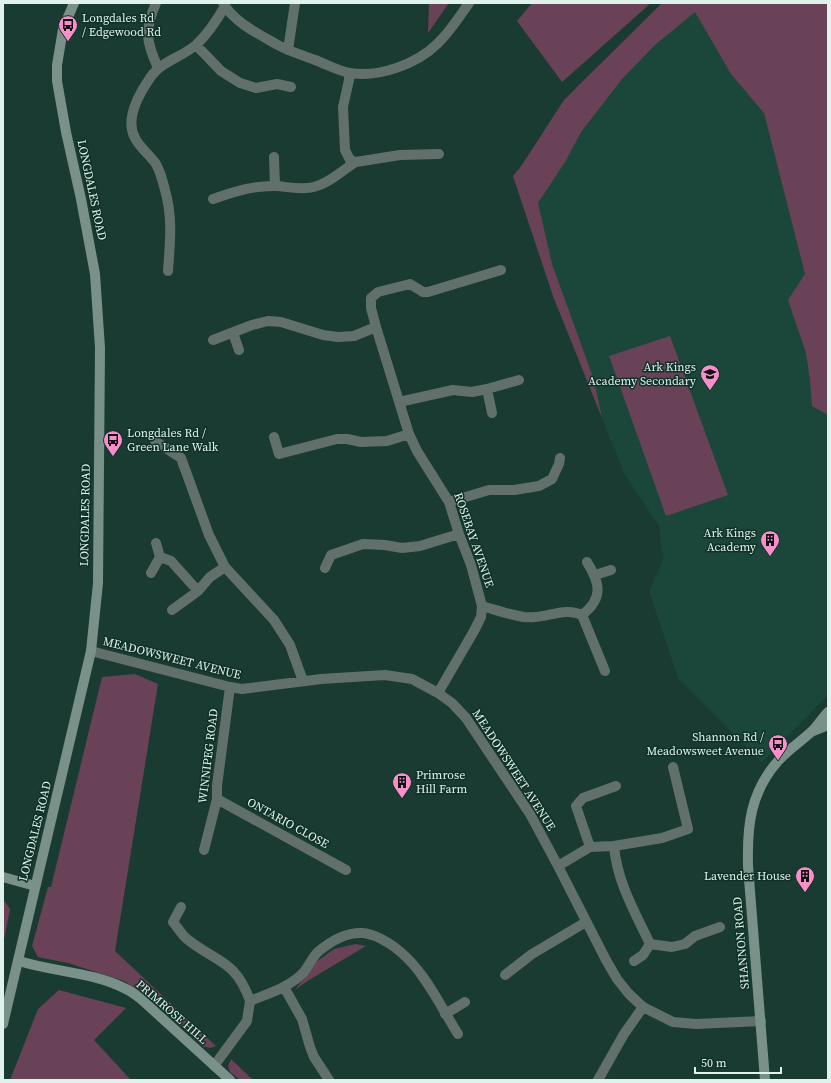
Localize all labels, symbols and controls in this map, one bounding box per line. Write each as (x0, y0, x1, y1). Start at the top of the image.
place label: Longdales Rd / Edgewood Rd (82, 10, 161, 40)
bus stop icon: Longdales Rd / Edgewood Rd (57, 14, 79, 42)
street label: LONGDALES ROAD (74, 138, 110, 242)
place label: Ark Kings Academy Secondary (588, 359, 697, 389)
school or university icon: Ark Kings Academy Secondary (699, 363, 721, 391)
place label: Longdales Rd / Green Lane Walk (127, 425, 219, 455)
bus stop icon: Longdales Rd / Green Lane Walk (102, 429, 124, 457)
street label: LONGDALES ROAD (76, 464, 94, 566)
street label: ROSEBAY AVENUE (450, 490, 498, 590)
place label: Ark Kings Academy (703, 525, 757, 555)
building icon: Ark Kings Academy (759, 529, 781, 557)
street label: MEADOWSWEET AVENUE (101, 633, 243, 683)
street label: MEADOWSWEET AVENUE (469, 706, 559, 834)
street label: WINNIPEG ROAD (194, 708, 222, 804)
place label: Shannon Rd / Meadowsweet Avenue (646, 729, 764, 759)
bus stop icon: Shannon Rd / Meadowsweet Avenue (767, 733, 789, 761)
place label: Primrose Hill Farm (416, 767, 468, 797)
building icon: Primrose Hill Farm (391, 771, 413, 799)
street label: LONGDALES ROAD (15, 779, 55, 883)
street label: ONTARIO CLOSE (244, 794, 332, 852)
building icon: Lavender House (794, 865, 816, 893)
place label: Lavender House (704, 868, 791, 884)
street label: SHANNON ROAD (729, 896, 753, 990)
street label: PRIMROSE HILL (133, 976, 211, 1048)
scale bar (695, 1049, 781, 1075)
text: 50 m (701, 1055, 727, 1071)

